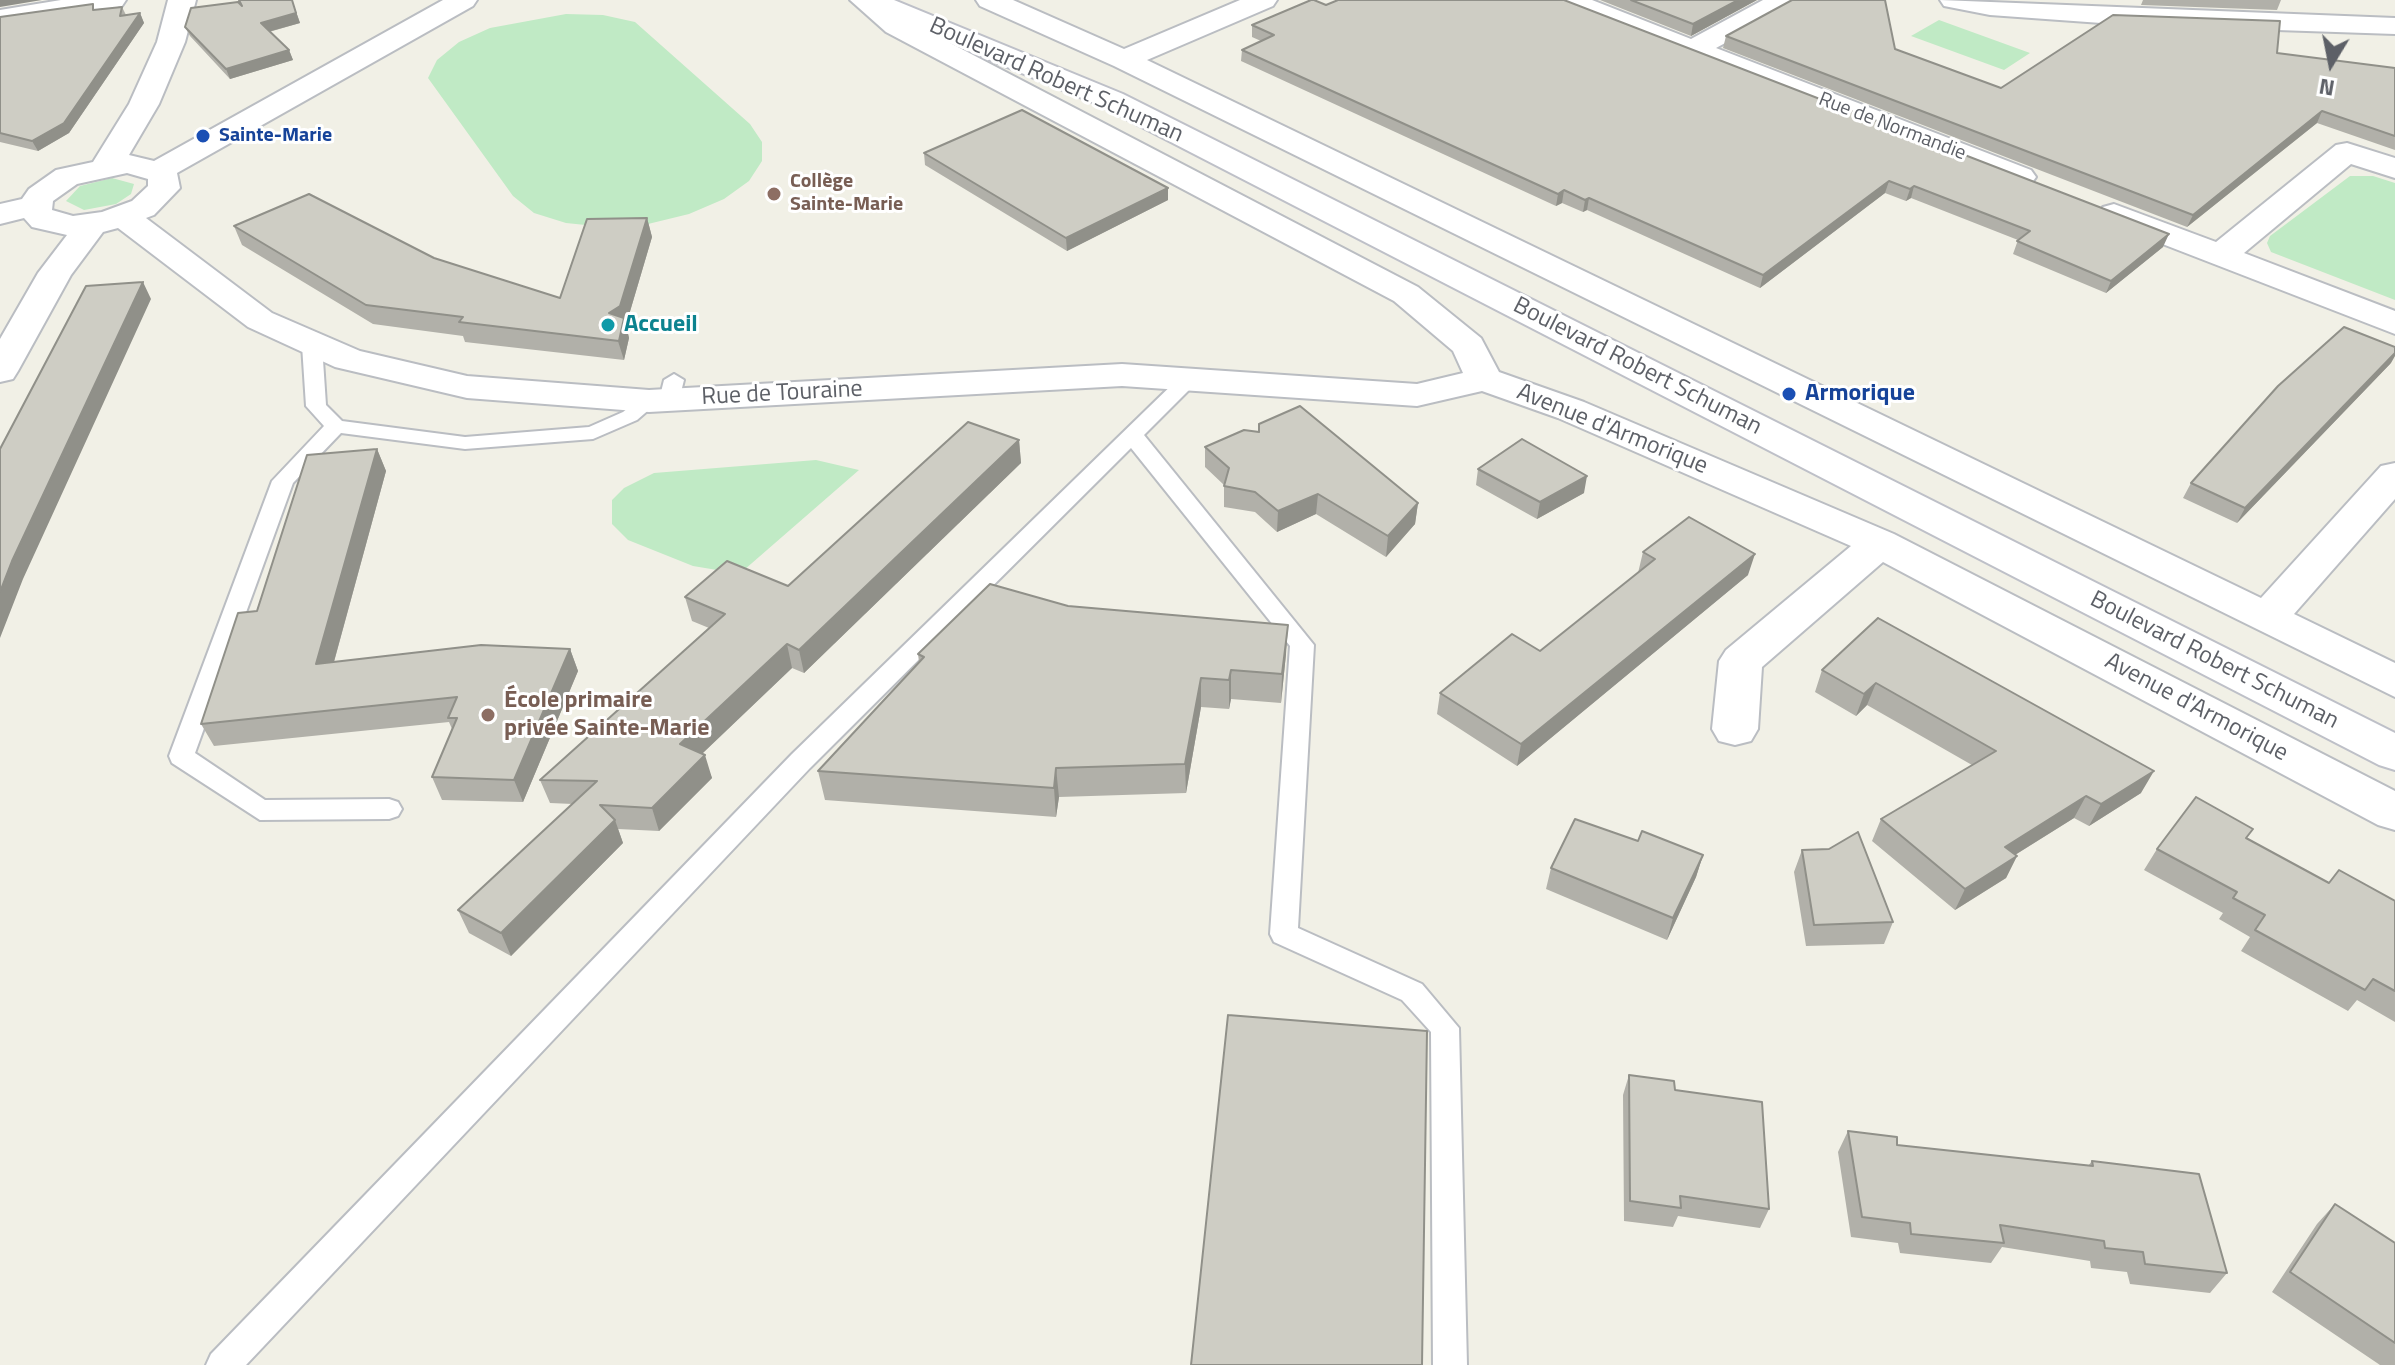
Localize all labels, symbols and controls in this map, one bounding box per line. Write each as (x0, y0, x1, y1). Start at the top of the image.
street label: Boulevard Robert Schuman (924, 12, 1188, 150)
north arrow (2291, 24, 2371, 104)
text: N (2316, 70, 2337, 106)
street label: Rue de Normandie (1815, 88, 1969, 166)
place label: Sainte-Marie (219, 124, 332, 148)
marker: Sainte-Marie (194, 127, 212, 145)
place label: Collège Sainte-Marie (790, 170, 903, 217)
marker: Collège Sainte-Marie (765, 185, 783, 203)
street label: Boulevard Robert Schuman (1508, 292, 1766, 442)
place label: Accueil (624, 311, 698, 339)
marker: Accueil (599, 316, 617, 334)
street label: Rue de Touraine (701, 375, 863, 413)
street label: Avenue d'Armorique (1512, 379, 1712, 481)
place label: Armorique (1805, 380, 1915, 408)
marker: Armorique (1780, 385, 1798, 403)
street label: Boulevard Robert Schuman (2085, 586, 2343, 736)
street label: Avenue d'Armorique (2099, 648, 2293, 768)
place label: École primaire privée Sainte-Marie (504, 687, 709, 743)
marker: École primaire privée Sainte-Marie (479, 706, 497, 724)

